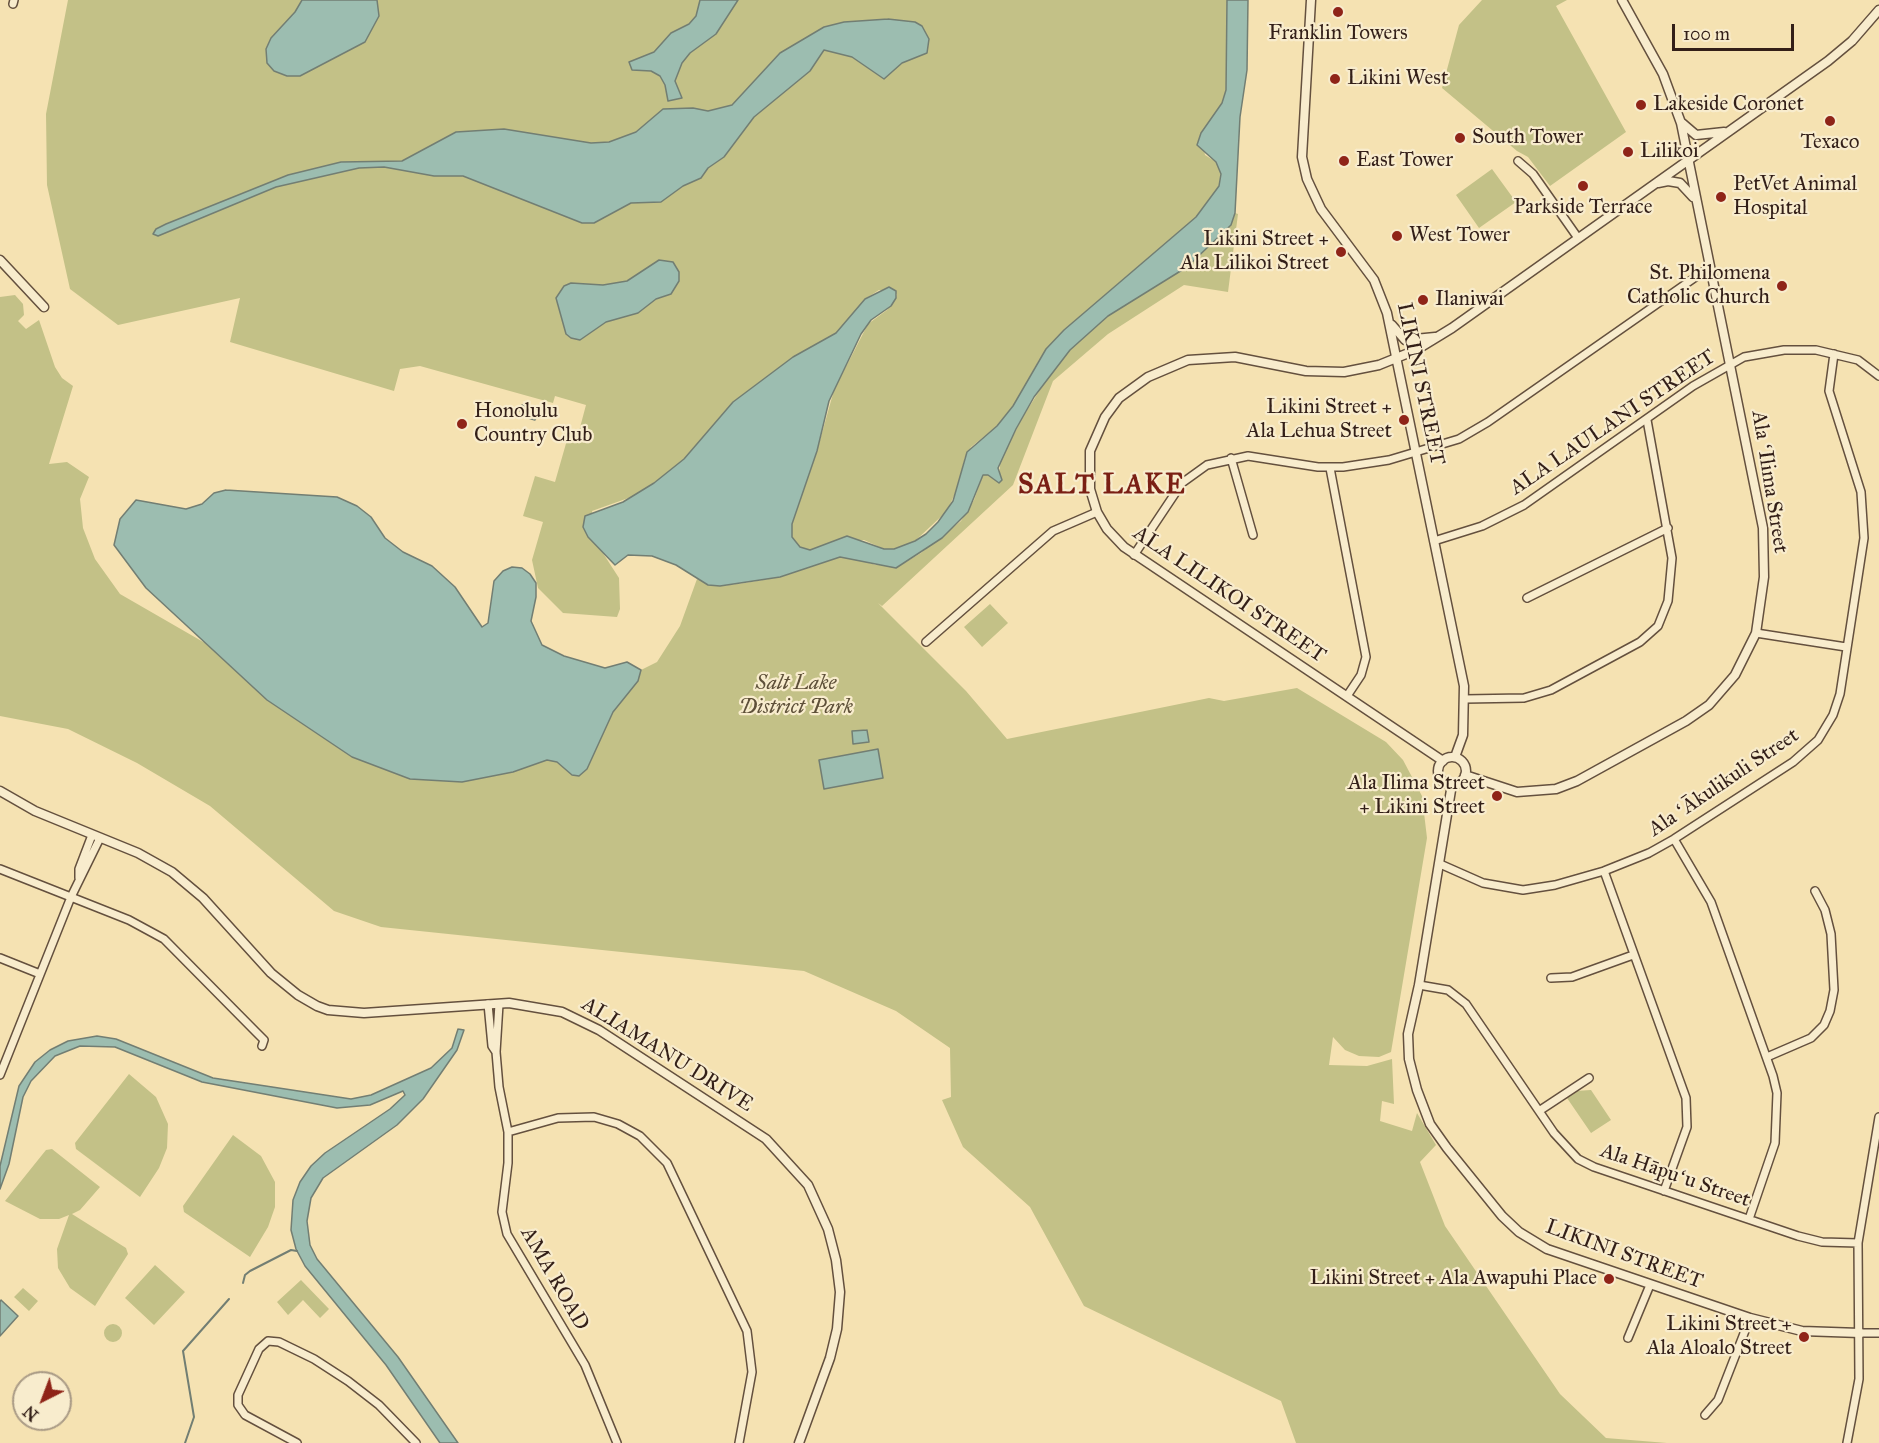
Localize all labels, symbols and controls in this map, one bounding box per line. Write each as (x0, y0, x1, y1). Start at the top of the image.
marker: Franklin Towers (1331, 5, 1345, 19)
scale bar (1675, 12, 1796, 50)
place label: Franklin Towers (1268, 21, 1408, 47)
text: 100 m (1683, 23, 1730, 45)
place label: Likini West (1347, 66, 1448, 92)
marker: Likini West (1328, 72, 1342, 86)
place label: Lakeside Coronet (1653, 92, 1804, 118)
marker: Lakeside Coronet (1634, 98, 1648, 112)
marker: Texaco (1823, 114, 1837, 128)
place label: South Tower (1472, 125, 1583, 151)
place label: Texaco (1800, 130, 1860, 156)
marker: South Tower (1453, 131, 1467, 145)
place label: Lilikoi (1640, 139, 1699, 165)
marker: Lilikoi (1621, 145, 1635, 159)
place label: East Tower (1356, 148, 1453, 174)
marker: East Tower (1337, 154, 1351, 168)
place label: PetVet Animal Hospital (1733, 172, 1857, 222)
marker: Parkside Terrace (1576, 179, 1590, 193)
marker: PetVet Animal Hospital (1714, 190, 1728, 204)
place label: Parkside Terrace (1514, 195, 1652, 221)
place label: West Tower (1409, 223, 1510, 249)
place label: Likini Street + Ala Lilikoi Street (1180, 227, 1329, 277)
marker: West Tower (1390, 229, 1404, 243)
marker: Likini Street + Ala Lilikoi Street (1334, 245, 1348, 259)
place label: St. Philomena Catholic Church (1627, 261, 1770, 311)
marker: St. Philomena Catholic Church (1775, 279, 1789, 293)
place label: Ilaniwai (1435, 287, 1504, 313)
marker: Ilaniwai (1416, 293, 1430, 307)
street label: LIKINI STREET (1390, 300, 1450, 468)
street label: ALA LAULANI STREET (1506, 345, 1720, 501)
place label: Likini Street + Ala Lehua Street (1246, 395, 1392, 445)
place label: Honolulu Country Club (474, 399, 592, 449)
street label: Ala ʻIlima Street (1745, 409, 1793, 555)
marker: Likini Street + Ala Lehua Street (1397, 413, 1411, 427)
marker: Honolulu Country Club (455, 417, 469, 431)
district label: SALT LAKE (1018, 470, 1186, 502)
street label: ALA LILIKOI STREET (1128, 521, 1330, 669)
park label: Salt Lake District Park (739, 671, 853, 721)
street label: Ala ʻĀkulikuli Street (1644, 723, 1804, 843)
place label: Ala Ilima Street + Likini Street (1348, 771, 1485, 821)
marker: Ala Ilima Street + Likini Street (1490, 789, 1504, 803)
street label: ALIAMANU DRIVE (577, 992, 757, 1118)
street label: Ala Hāpuʻu Street (1597, 1139, 1753, 1213)
street label: LIKINI STREET (1542, 1215, 1706, 1295)
street label: AMA ROAD (514, 1223, 594, 1335)
place label: Likini Street + Ala Awapuhi Place (1310, 1266, 1597, 1292)
marker: Likini Street + Ala Awapuhi Place (1602, 1272, 1616, 1286)
place label: Likini Street + Ala Aloalo Street (1646, 1312, 1792, 1362)
marker: Likini Street + Ala Aloalo Street (1797, 1330, 1811, 1344)
north arrow (12, 1371, 72, 1431)
text: N (20, 1402, 42, 1425)

